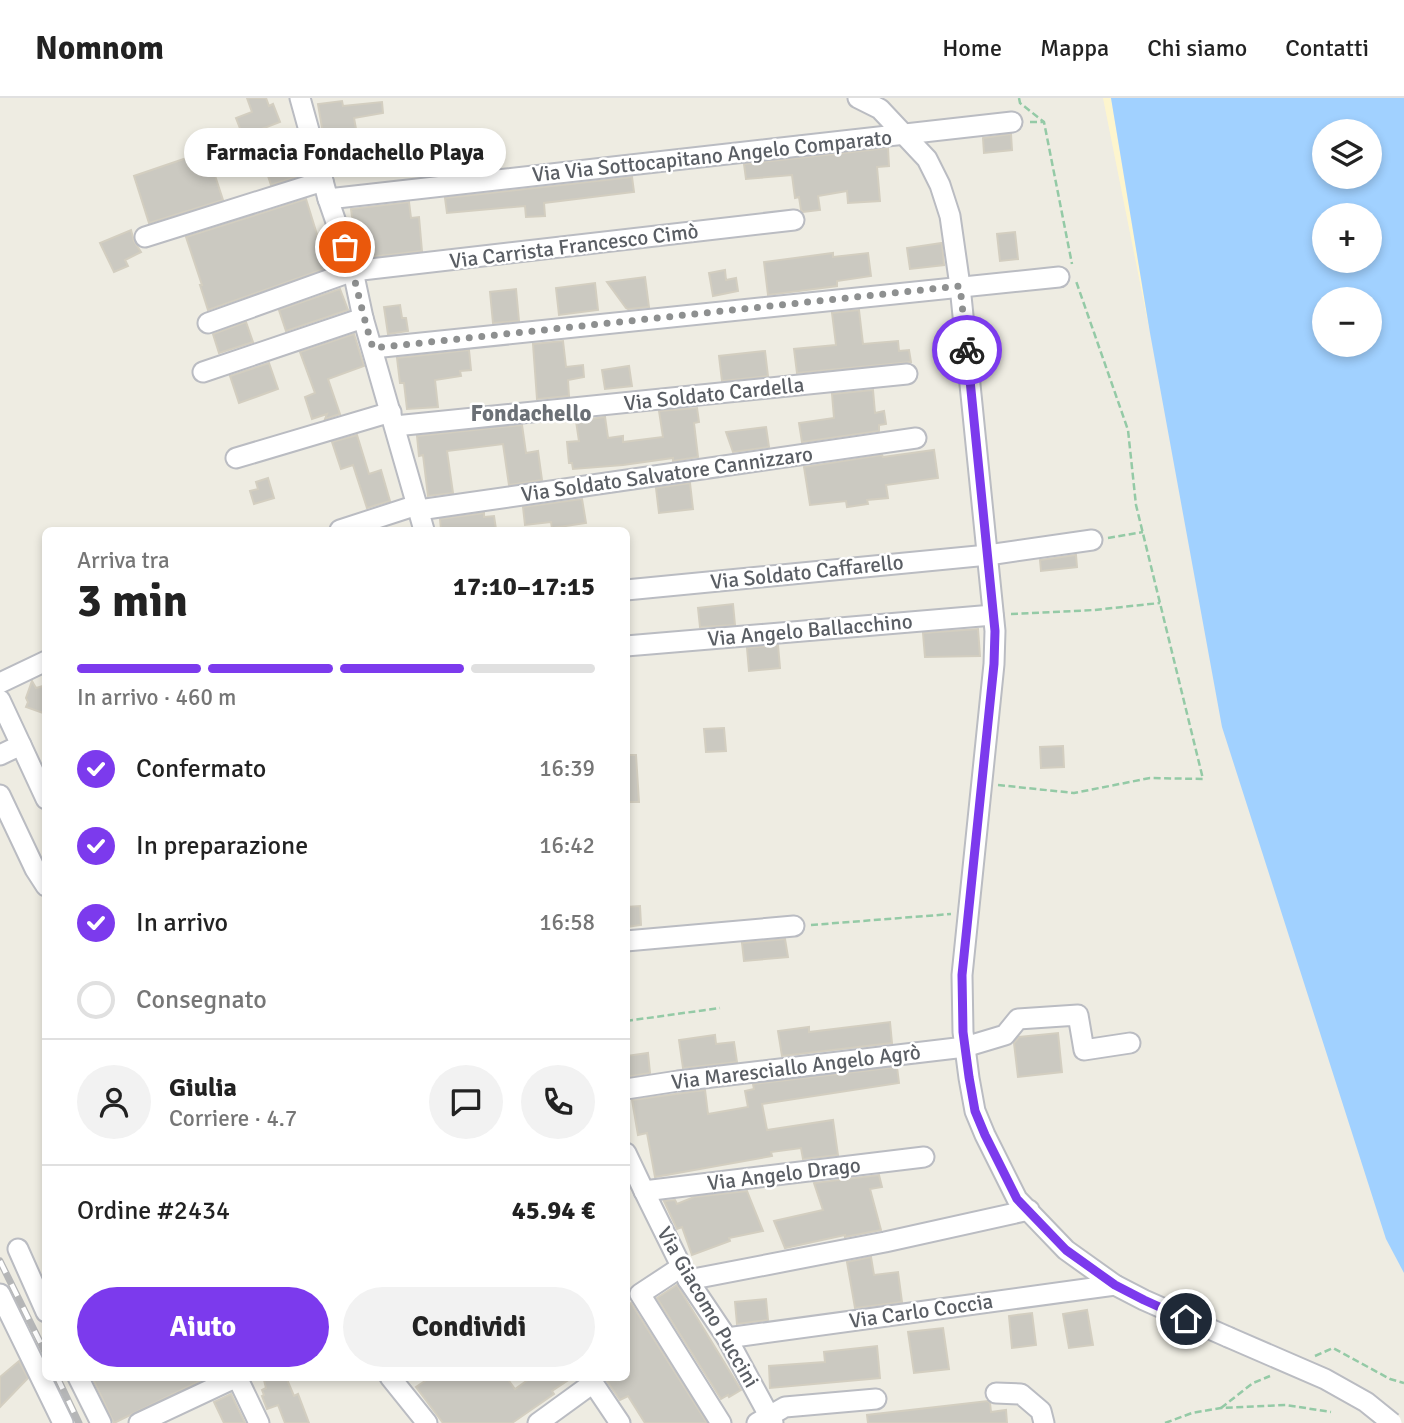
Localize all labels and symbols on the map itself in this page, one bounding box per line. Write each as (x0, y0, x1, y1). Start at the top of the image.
street label: Via Via Sottocapitano Angelo Comparato (531, 124, 893, 188)
callout: Farmacia Fondachello Playa (184, 128, 506, 177)
pin (315, 217, 375, 277)
street label: Via Carrista Francesco Cimò (448, 218, 700, 274)
courier (932, 315, 1002, 385)
street label: Via Soldato Cardella (623, 372, 805, 416)
district label: Fondachello (471, 399, 591, 428)
street label: Via Soldato Salvatore Cannizzaro (520, 441, 814, 507)
street label: Via Soldato Caffarello (709, 549, 905, 595)
street label: Via Angelo Ballacchino (706, 608, 914, 652)
street label: Via Maresciallo Angelo Agrò (670, 1039, 922, 1095)
street label: Via Angelo Drago (706, 1152, 862, 1196)
street label: Via Giacomo Puccini (651, 1222, 765, 1392)
street label: Via Carlo Coccia (847, 1288, 995, 1334)
pin (1156, 1289, 1216, 1349)

